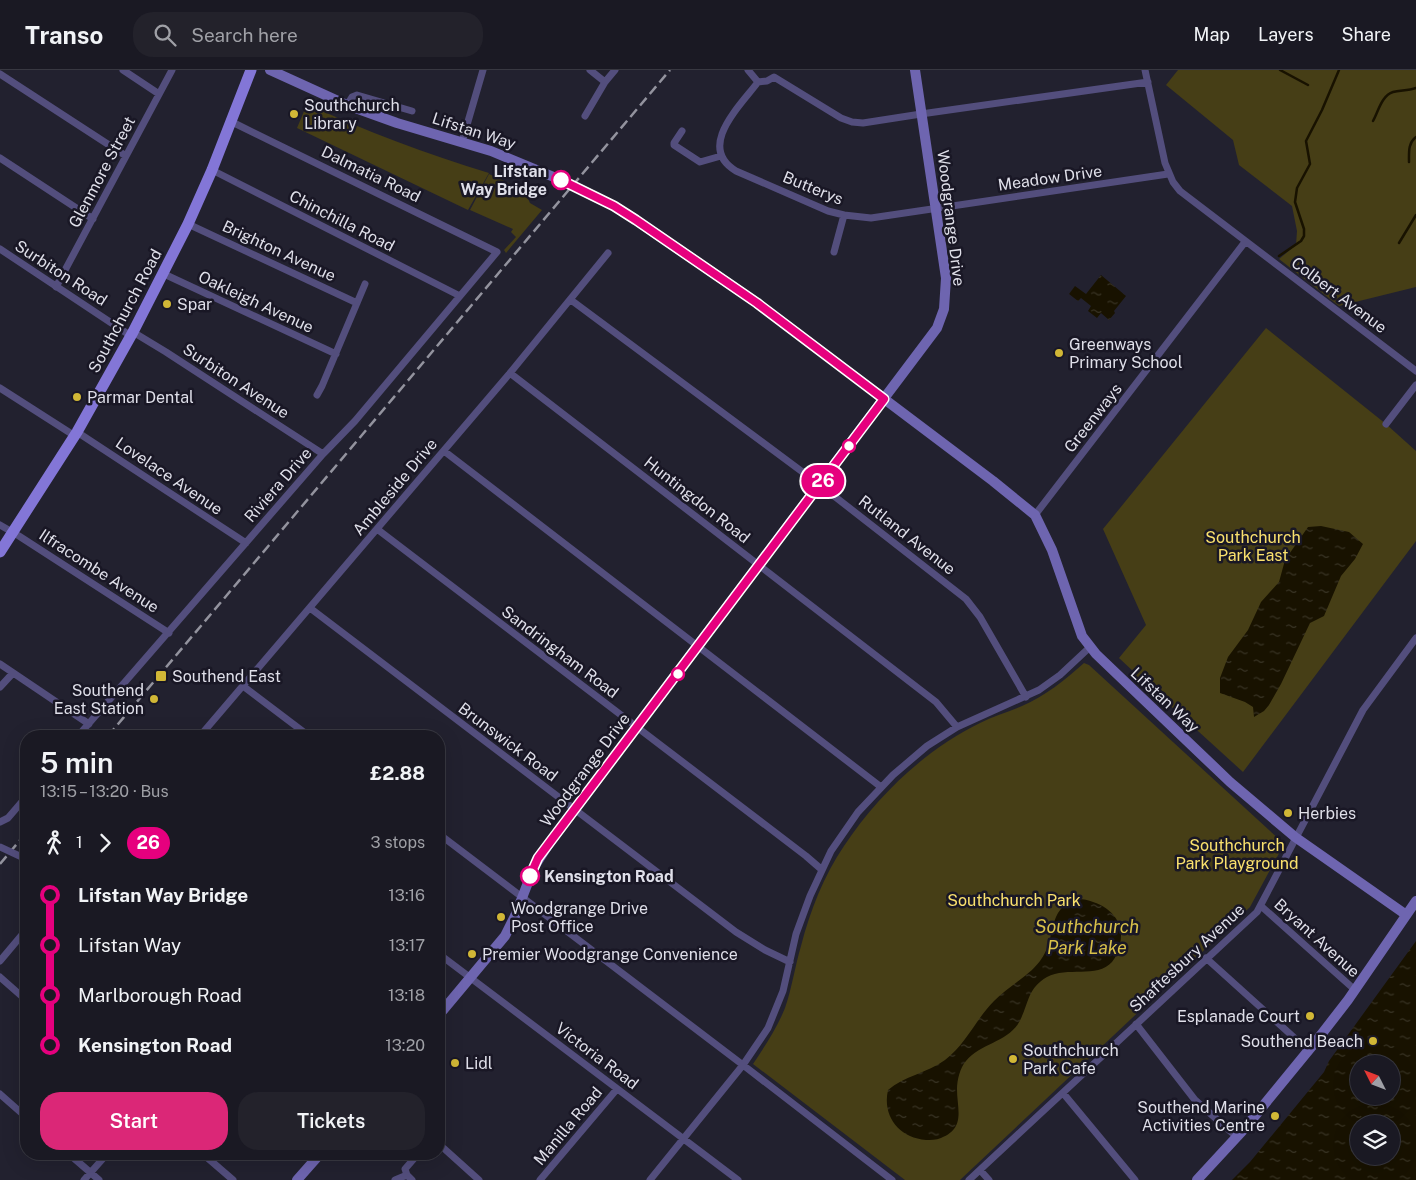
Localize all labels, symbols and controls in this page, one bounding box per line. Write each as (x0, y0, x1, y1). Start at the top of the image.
search box (133, 12, 483, 57)
text: Transo (25, 21, 103, 49)
icon: search (151, 21, 179, 49)
text: Search here (191, 24, 298, 46)
text: Map (1194, 24, 1230, 45)
text: Layers (1258, 24, 1314, 45)
text: Share (1342, 24, 1391, 45)
place label: Southchurch Library (304, 96, 400, 133)
marker: Southchurch Library (288, 108, 300, 120)
street label: Lifstan Way (430, 109, 519, 154)
street label: Glenmore Street (65, 113, 139, 231)
street label: Dalmatia Road (318, 142, 424, 206)
street label: Woodgrange Drive (933, 149, 969, 287)
street label: Meadow Drive (997, 161, 1103, 195)
place label: Lifstan Way Bridge (460, 162, 547, 199)
street label: Butterys (780, 167, 846, 209)
marker: Lifstan Way Bridge (551, 170, 571, 190)
street label: Chinchilla Road (286, 186, 398, 256)
street label: Brighton Avenue (219, 216, 339, 286)
street label: Surbiton Road (11, 236, 111, 310)
street label: Southchurch Road (84, 246, 166, 376)
street label: Colbert Avenue (1288, 253, 1390, 337)
street label: Oakleigh Avenue (195, 267, 317, 337)
place label: Spar (177, 295, 212, 314)
marker: Spar (161, 298, 173, 310)
place label: Greenways Primary School (1069, 335, 1183, 372)
street label: Surbiton Avenue (179, 340, 293, 422)
marker: Greenways Primary School (1053, 347, 1065, 359)
street label: Greenways (1060, 380, 1126, 456)
place label: Parmar Dental (87, 388, 194, 407)
marker: Parmar Dental (71, 391, 83, 403)
street label: Lovelace Avenue (112, 433, 226, 519)
street label: Ambleside Drive (349, 435, 441, 539)
unlabelled marker (842, 439, 856, 453)
street label: Riviera Drive (240, 444, 316, 526)
street label: Huntingdon Road (640, 453, 754, 547)
line badge: 26 (800, 465, 846, 497)
text: 26 (811, 470, 835, 491)
street label: Rutland Avenue (855, 491, 959, 579)
street label: Ilfracombe Avenue (36, 525, 162, 617)
park label: Southchurch Park East (1205, 528, 1301, 565)
street label: Sandringham Road (498, 602, 622, 702)
street label: Lifstan Way (1127, 663, 1204, 737)
place label: Southend East (172, 667, 281, 686)
unlabelled marker (671, 667, 685, 681)
marker: Southend East (154, 669, 168, 683)
place label: Southend East Station (54, 681, 144, 718)
marker: Southend East Station (148, 693, 160, 705)
street label: Brunswick Road (455, 698, 561, 786)
street label: Woodgrange Drive (536, 710, 634, 830)
text: 5 min (40, 746, 113, 779)
text: £2.88 (370, 762, 425, 784)
text: 13:15 – 13:20 · Bus (40, 782, 169, 801)
place label: Herbies (1298, 804, 1356, 823)
marker: Herbies (1282, 807, 1294, 819)
icon: walk (40, 829, 68, 857)
icon: forward (91, 829, 119, 857)
text: 26 (137, 832, 160, 853)
text: 1 (76, 833, 83, 852)
text: 3 stops (370, 833, 425, 852)
park label: Southchurch Park Playground (1175, 836, 1299, 873)
marker: Kensington Road (520, 866, 540, 886)
place label: Kensington Road (544, 867, 674, 886)
text: Lifstan Way Bridge (78, 884, 248, 906)
text: 13:16 (388, 886, 425, 905)
park label: Southchurch Park (947, 891, 1081, 910)
street label: Bryant Avenue (1270, 895, 1364, 981)
place label: Woodgrange Drive Post Office (511, 899, 648, 936)
street label: Shaftesbury Avenue (1126, 900, 1248, 1016)
marker: Woodgrange Drive Post Office (495, 911, 507, 923)
water label: Southchurch Park Lake (1035, 916, 1139, 958)
text: Lifstan Way (78, 934, 181, 956)
text: 13:17 (389, 936, 425, 955)
place label: Premier Woodgrange Convenience (482, 945, 738, 964)
marker: Premier Woodgrange Convenience (466, 948, 478, 960)
text: Marlborough Road (78, 984, 242, 1006)
text: 13:18 (388, 986, 425, 1005)
place label: Esplanade Court (1177, 1007, 1300, 1026)
marker: Esplanade Court (1304, 1010, 1316, 1022)
street label: Victoria Road (552, 1019, 642, 1093)
place label: Southend Beach (1240, 1032, 1363, 1051)
text: Kensington Road (78, 1034, 232, 1056)
marker: Southend Beach (1367, 1035, 1379, 1047)
text: 13:20 (385, 1036, 425, 1055)
place label: Southchurch Park Cafe (1023, 1041, 1119, 1078)
marker: Southchurch Park Cafe (1007, 1053, 1019, 1065)
place label: Lidl (465, 1054, 493, 1073)
north arrow (1350, 1055, 1400, 1105)
map controls (1350, 1055, 1400, 1165)
marker: Lidl (449, 1057, 461, 1069)
street label: Manilla Road (530, 1083, 606, 1169)
button: Start (40, 1092, 228, 1150)
button: Tickets (238, 1092, 425, 1150)
place label: Southend Marine Activities Centre (1137, 1098, 1265, 1135)
marker: Southend Marine Activities Centre (1269, 1110, 1281, 1122)
button: layers (1350, 1115, 1400, 1165)

